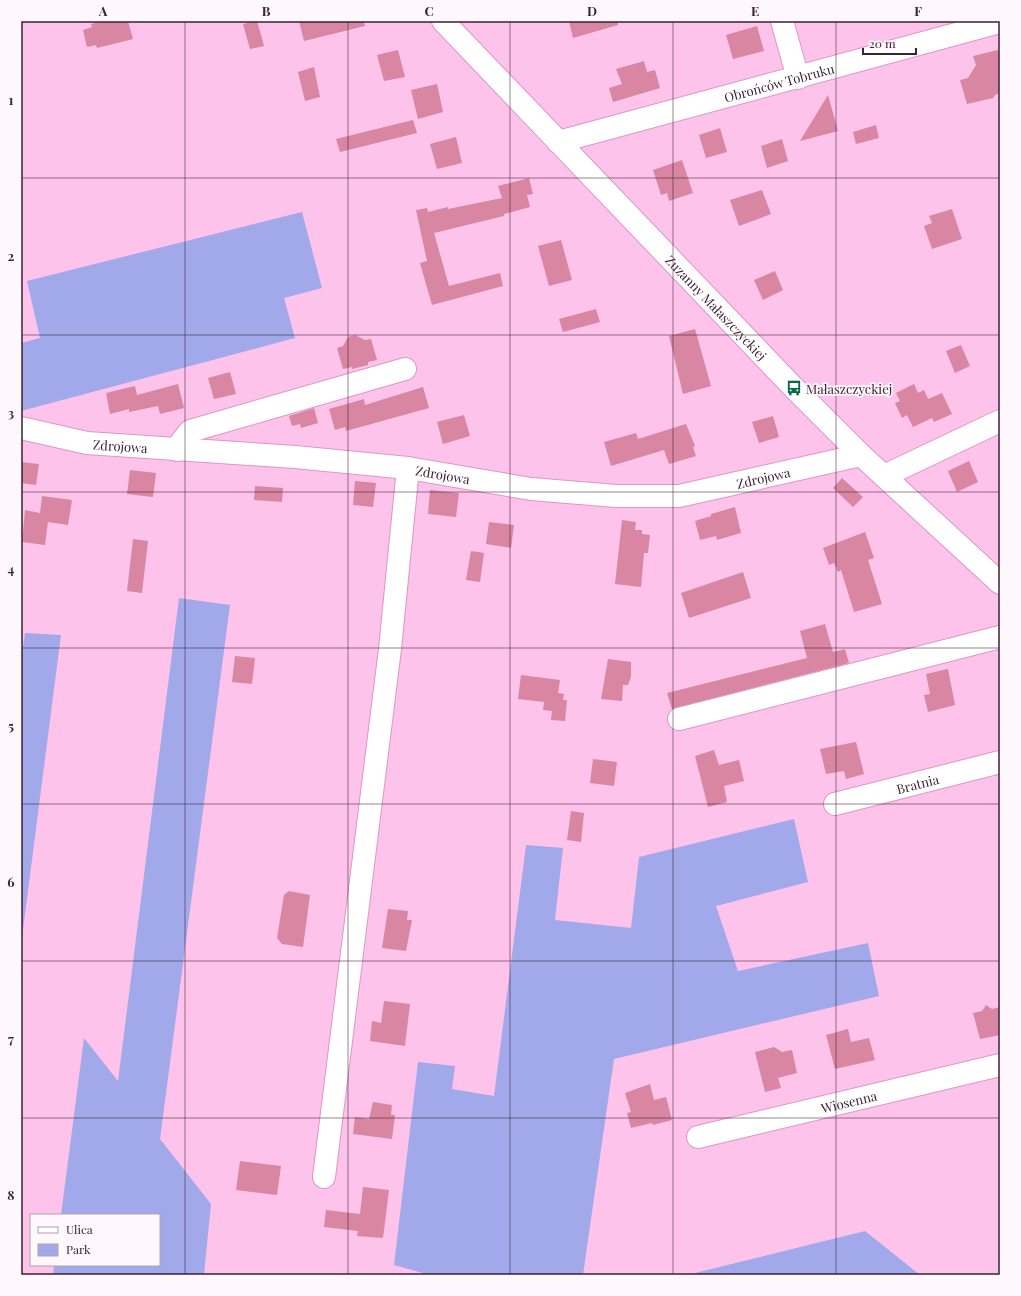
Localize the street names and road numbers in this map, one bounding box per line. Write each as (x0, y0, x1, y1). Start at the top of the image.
street label: Obrońców Tobruku (722, 59, 836, 105)
street label: Zuzanny Małaszczyckiej (662, 251, 771, 363)
street label: Zdrojowa (92, 435, 149, 456)
street label: Zdrojowa (414, 461, 472, 487)
street label: Zdrojowa (735, 463, 792, 491)
street label: Bratnia (894, 769, 941, 797)
street label: Wiosenna (818, 1086, 879, 1116)

